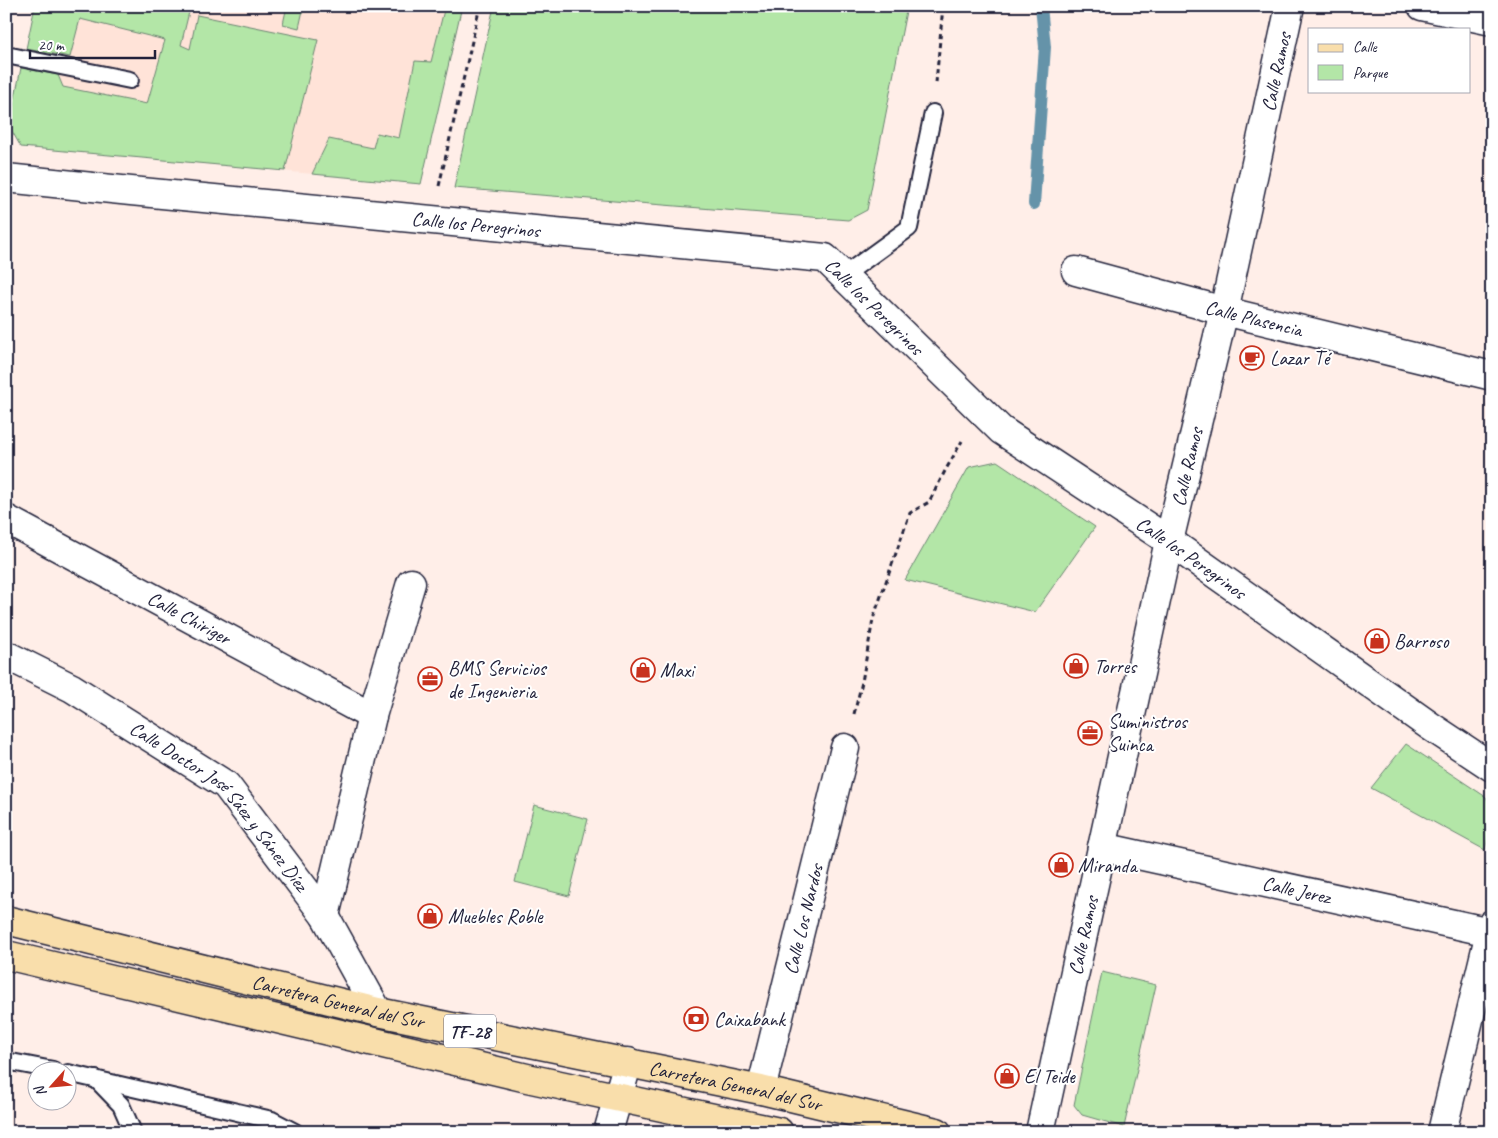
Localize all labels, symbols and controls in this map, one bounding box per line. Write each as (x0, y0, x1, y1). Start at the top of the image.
scale bar (30, 28, 155, 60)
street label: Calle Ramos (1256, 28, 1297, 114)
legend (1308, 28, 1470, 92)
text: 20 m (38, 36, 65, 55)
text: Calle (1353, 38, 1378, 57)
text: Parque (1353, 64, 1389, 83)
street label: Calle los Peregrinos (411, 206, 543, 244)
street label: Calle los Peregrinos (819, 253, 930, 362)
street label: Calle Plasencia (1202, 294, 1307, 343)
cafe icon: Lazar Té (1239, 345, 1265, 371)
place label: Lazar Té (1270, 346, 1333, 371)
street label: Calle Ramos (1166, 423, 1209, 509)
street label: Calle los Peregrinos (1131, 511, 1253, 606)
street label: Calle Chiriger (143, 586, 236, 651)
shop icon: Barroso (1364, 628, 1390, 654)
place label: Barroso (1394, 629, 1449, 654)
shop icon: Torres (1063, 653, 1089, 679)
place label: Torres (1094, 654, 1138, 679)
place label: BMS Servicios de Ingenieria (448, 656, 548, 704)
shop icon: Maxi (630, 657, 656, 683)
place label: Maxi (660, 658, 696, 683)
office icon: BMS Servicios de Ingenieria (417, 666, 443, 692)
place label: Suministros Suinca (1108, 709, 1189, 757)
street label: Calle Doctor José Sáez y Sánez Díez (125, 716, 315, 898)
office icon: Suministros Suinca (1077, 720, 1103, 746)
shop icon: Miranda (1048, 852, 1074, 878)
place label: Miranda (1078, 853, 1138, 878)
street label: Calle Los Nardos (778, 859, 830, 977)
street label: Calle Jerez (1260, 870, 1335, 910)
street label: Calle Ramos (1063, 892, 1105, 977)
shop icon: Muebles Roble (417, 903, 443, 929)
place label: Muebles Roble (448, 904, 544, 929)
street label: Carretera General del Sur (250, 969, 428, 1034)
bank icon: Caixabank (683, 1006, 709, 1032)
place label: Caixabank (714, 1007, 786, 1032)
road number: TF-28 (444, 1014, 496, 1048)
street label: Carretera General del Sur (647, 1055, 826, 1117)
north arrow (28, 1060, 78, 1110)
shop icon: El Teide (994, 1063, 1020, 1089)
place label: El Teide (1024, 1064, 1076, 1089)
text: N (30, 1082, 50, 1099)

